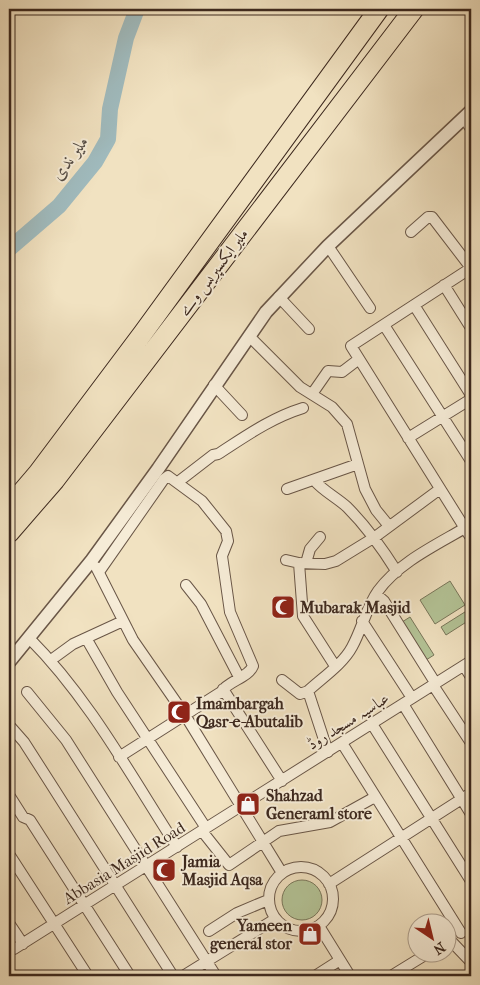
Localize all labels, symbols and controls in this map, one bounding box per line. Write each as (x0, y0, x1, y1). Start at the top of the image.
water label: ملیر ندی (47, 132, 93, 184)
street label: ملیر ایکسپریس وے (174, 225, 253, 320)
mosque icon: Mubarak Masjid (270, 594, 296, 620)
place label: Mubarak Masjid (299, 598, 412, 617)
street label: عباسیہ مسجد روڈ (304, 688, 392, 754)
place label: Imambargah Qasr-e-Abutalib (196, 694, 303, 731)
mosque icon: Imambargah Qasr-e-Abutalib (166, 699, 192, 725)
place label: Shahzad Generaml store (266, 786, 372, 823)
shop icon: Shahzad Generaml store (235, 791, 261, 817)
street label: Abbasia Masjid Road (59, 818, 189, 909)
place label: Jamia Masjid Aqsa (180, 852, 263, 890)
mosque icon: Jamia Masjid Aqsa (151, 857, 177, 883)
north arrow (408, 912, 458, 962)
place label: Yameen general stor (210, 916, 293, 954)
shop icon: Yameen general stor (297, 921, 323, 947)
text: N (430, 938, 448, 958)

